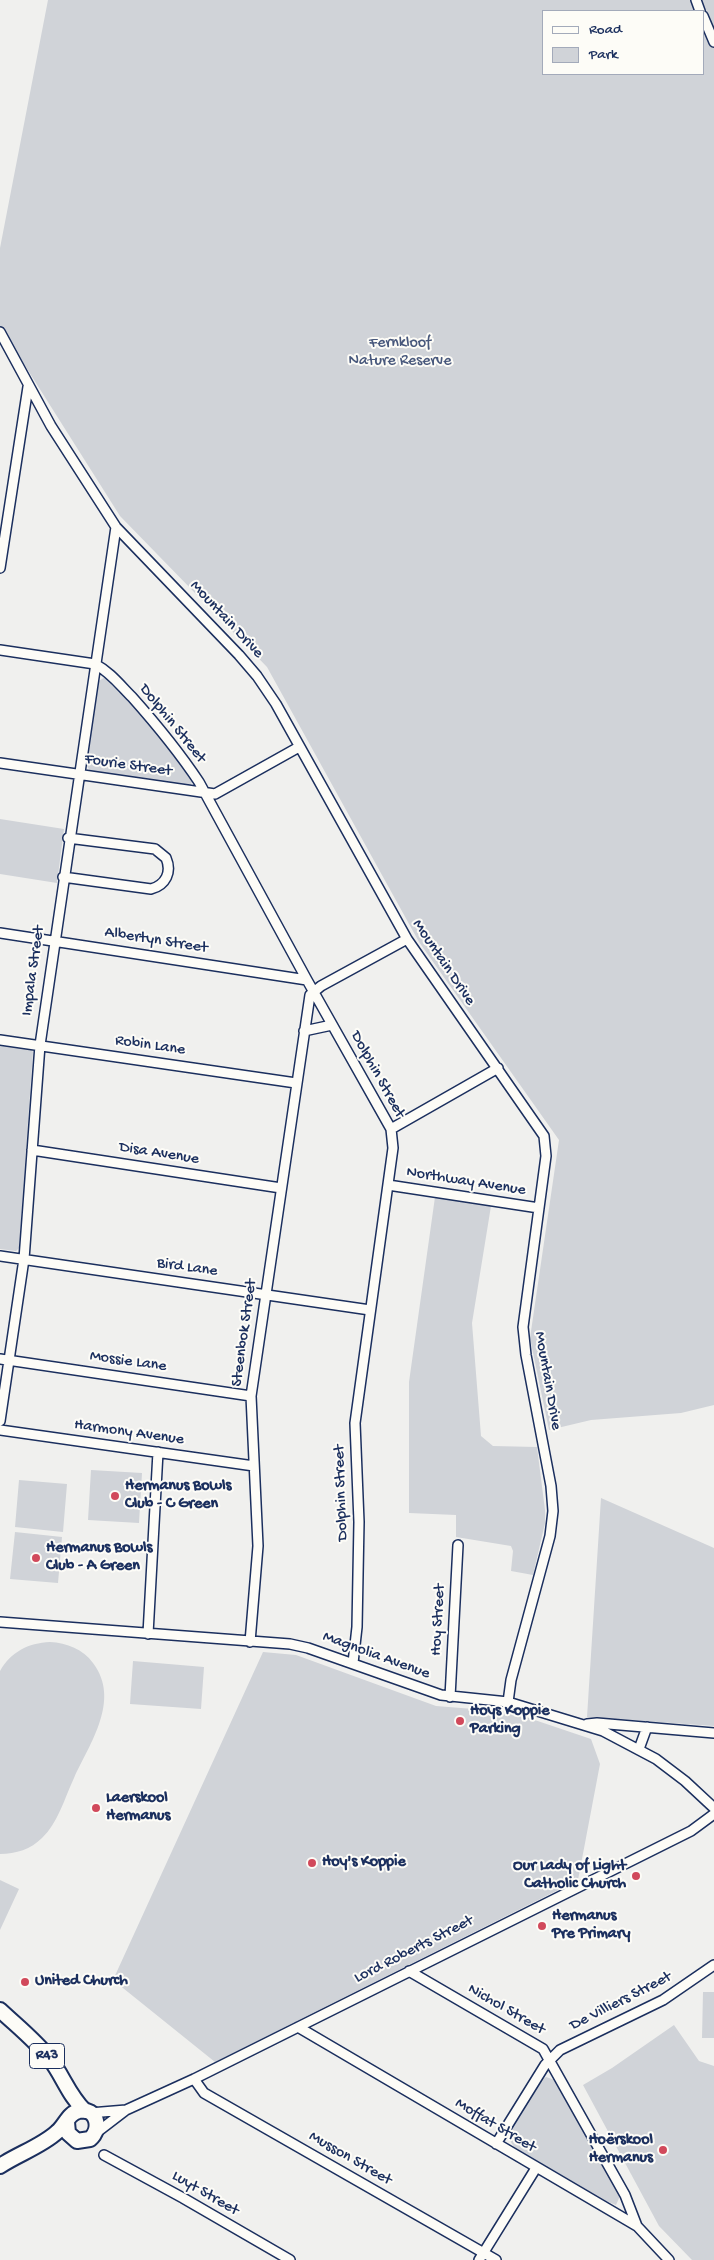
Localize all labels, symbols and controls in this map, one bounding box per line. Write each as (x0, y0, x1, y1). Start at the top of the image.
legend (542, 10, 704, 75)
text: Road (589, 21, 622, 39)
text: Park (589, 46, 618, 64)
park label: Fernkloof Nature Reserve (349, 334, 451, 372)
street label: Mountain Drive (185, 577, 267, 663)
street label: Dolphin Street (134, 681, 210, 767)
street label: Fourie Street (83, 750, 173, 782)
street label: Mountain Drive (407, 916, 479, 1010)
street label: Albertyn Street (103, 923, 209, 959)
street label: Impala Street (18, 925, 50, 1017)
street label: Dolphin Street (345, 1028, 409, 1122)
street label: Robin Lane (114, 1032, 186, 1060)
street label: Disa Avenue (118, 1138, 200, 1170)
street label: Northway Avenue (405, 1163, 527, 1201)
street label: Bird Lane (155, 1254, 219, 1282)
street label: Steenbok Street (228, 1278, 262, 1388)
street label: Mountain Drive (529, 1330, 565, 1432)
street label: Mossie Lane (88, 1347, 168, 1377)
street label: Harmony Avenue (73, 1416, 185, 1450)
street label: Dolphin Street (331, 1445, 353, 1541)
place label: Hermanus Bowls Club - C Green (125, 1477, 231, 1515)
marker: Hermanus Bowls Club - C Green (109, 1490, 121, 1502)
place label: Hermanus Bowls Club - A Green (46, 1539, 152, 1577)
marker: Hermanus Bowls Club - A Green (30, 1552, 42, 1564)
street label: Hoy Street (428, 1584, 450, 1656)
street label: Magnolia Avenue (320, 1628, 432, 1684)
place label: Hoys Koppie Parking (470, 1702, 550, 1740)
marker: Hoys Koppie Parking (454, 1715, 466, 1727)
place label: Laerskool Hermanus (106, 1789, 170, 1827)
marker: Laerskool Hermanus (90, 1802, 102, 1814)
place label: Hoy's Koppie (322, 1853, 406, 1873)
marker: Hoy's Koppie (306, 1857, 318, 1869)
place label: Our Lady of Light Catholic Church (513, 1857, 626, 1895)
marker: Our Lady of Light Catholic Church (630, 1870, 642, 1882)
place label: Hermanus Pre Primary (552, 1907, 630, 1945)
street label: Lord Roberts Street (351, 1912, 477, 1988)
marker: Hermanus Pre Primary (536, 1920, 548, 1932)
street label: De Villiers Street (567, 1968, 675, 2036)
place label: United Church (35, 1972, 128, 1992)
marker: United Church (19, 1976, 31, 1988)
street label: Nichol Street (464, 1980, 548, 2040)
road number: R43 (30, 2044, 64, 2068)
street label: Moffat Street (451, 2094, 539, 2158)
street label: Musson Street (305, 2127, 395, 2191)
place label: Hoërskool Hermanus (588, 2131, 653, 2169)
marker: Hoërskool Hermanus (657, 2144, 669, 2156)
street label: Luyt Street (168, 2167, 242, 2221)

